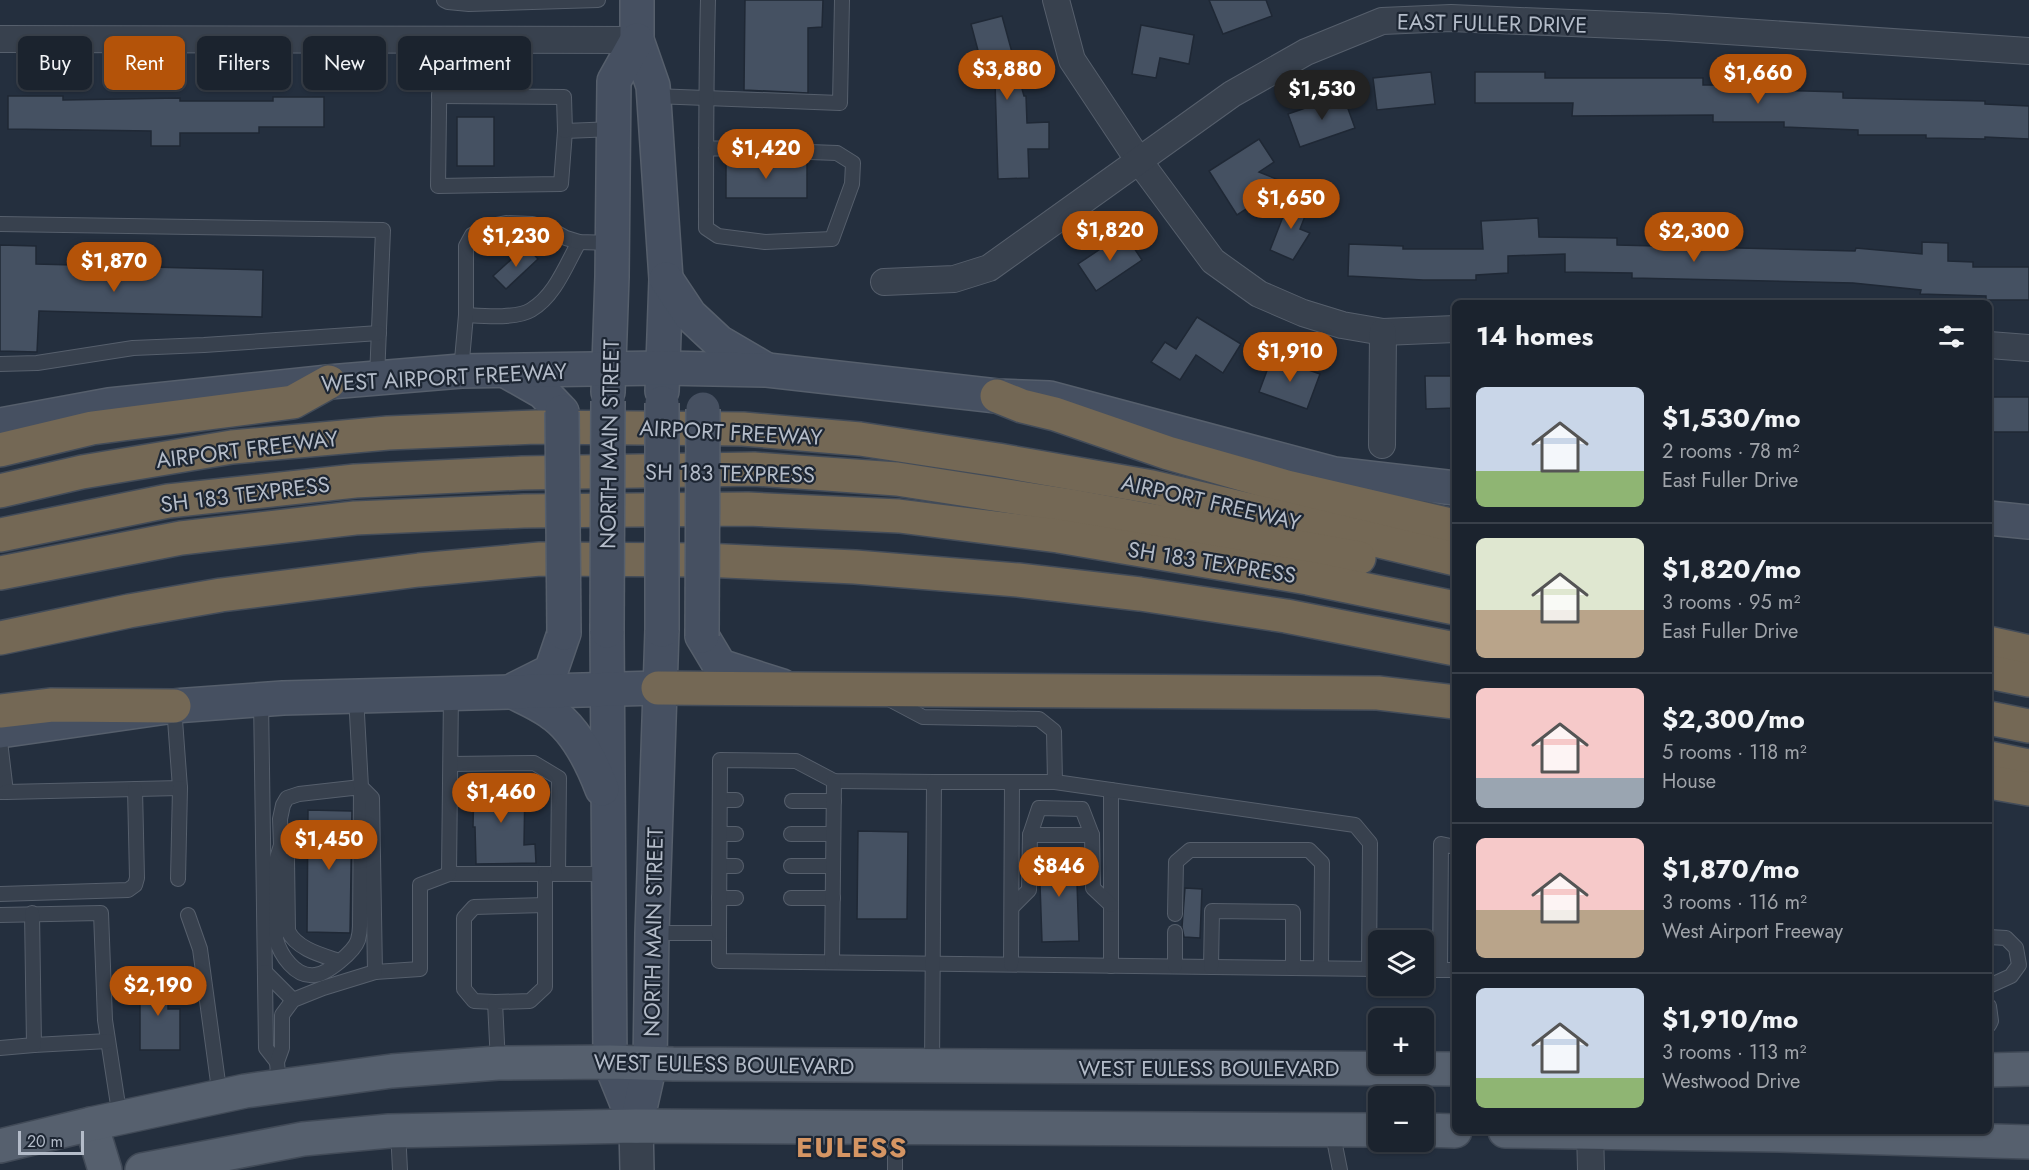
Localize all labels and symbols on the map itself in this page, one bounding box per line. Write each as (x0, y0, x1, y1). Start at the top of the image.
street label: EAST FULLER DRIVE (1397, 5, 1587, 41)
pin: $3,880 (958, 50, 1056, 101)
pin: $1,660 (1709, 54, 1807, 105)
pin: $1,530 (1273, 70, 1371, 121)
pin: $1,420 (717, 129, 815, 180)
pin: $1,650 (1242, 179, 1340, 230)
pin: $1,820 (1061, 211, 1159, 262)
pin: $2,300 (1645, 212, 1743, 263)
pin: $1,230 (467, 217, 565, 268)
pin: $1,870 (65, 242, 163, 293)
pin: $1,910 (1241, 332, 1339, 383)
street label: NORTH MAIN STREET (591, 338, 627, 549)
street label: WEST AIRPORT FREEWAY (320, 355, 568, 399)
street label: AIRPORT FREEWAY (639, 411, 824, 453)
street label: AIRPORT FREEWAY (154, 422, 341, 476)
street label: SH 183 TEXPRESS (645, 456, 815, 490)
street label: AIRPORT FREEWAY (1118, 466, 1305, 538)
street label: SH 183 TEXPRESS (159, 468, 331, 520)
street label: SH 183 TEXPRESS (1126, 533, 1298, 591)
pin: $1,460 (452, 773, 550, 824)
pin: $1,450 (280, 820, 378, 871)
street label: NORTH MAIN STREET (635, 826, 671, 1037)
pin: $846 (1023, 847, 1095, 898)
pin: $2,190 (109, 966, 207, 1017)
street label: WEST EULESS BOULEVARD (593, 1046, 855, 1082)
street label: WEST EULESS BOULEVARD (1079, 1052, 1339, 1084)
district label: EULESS (796, 1127, 908, 1168)
scale bar (18, 1128, 84, 1156)

